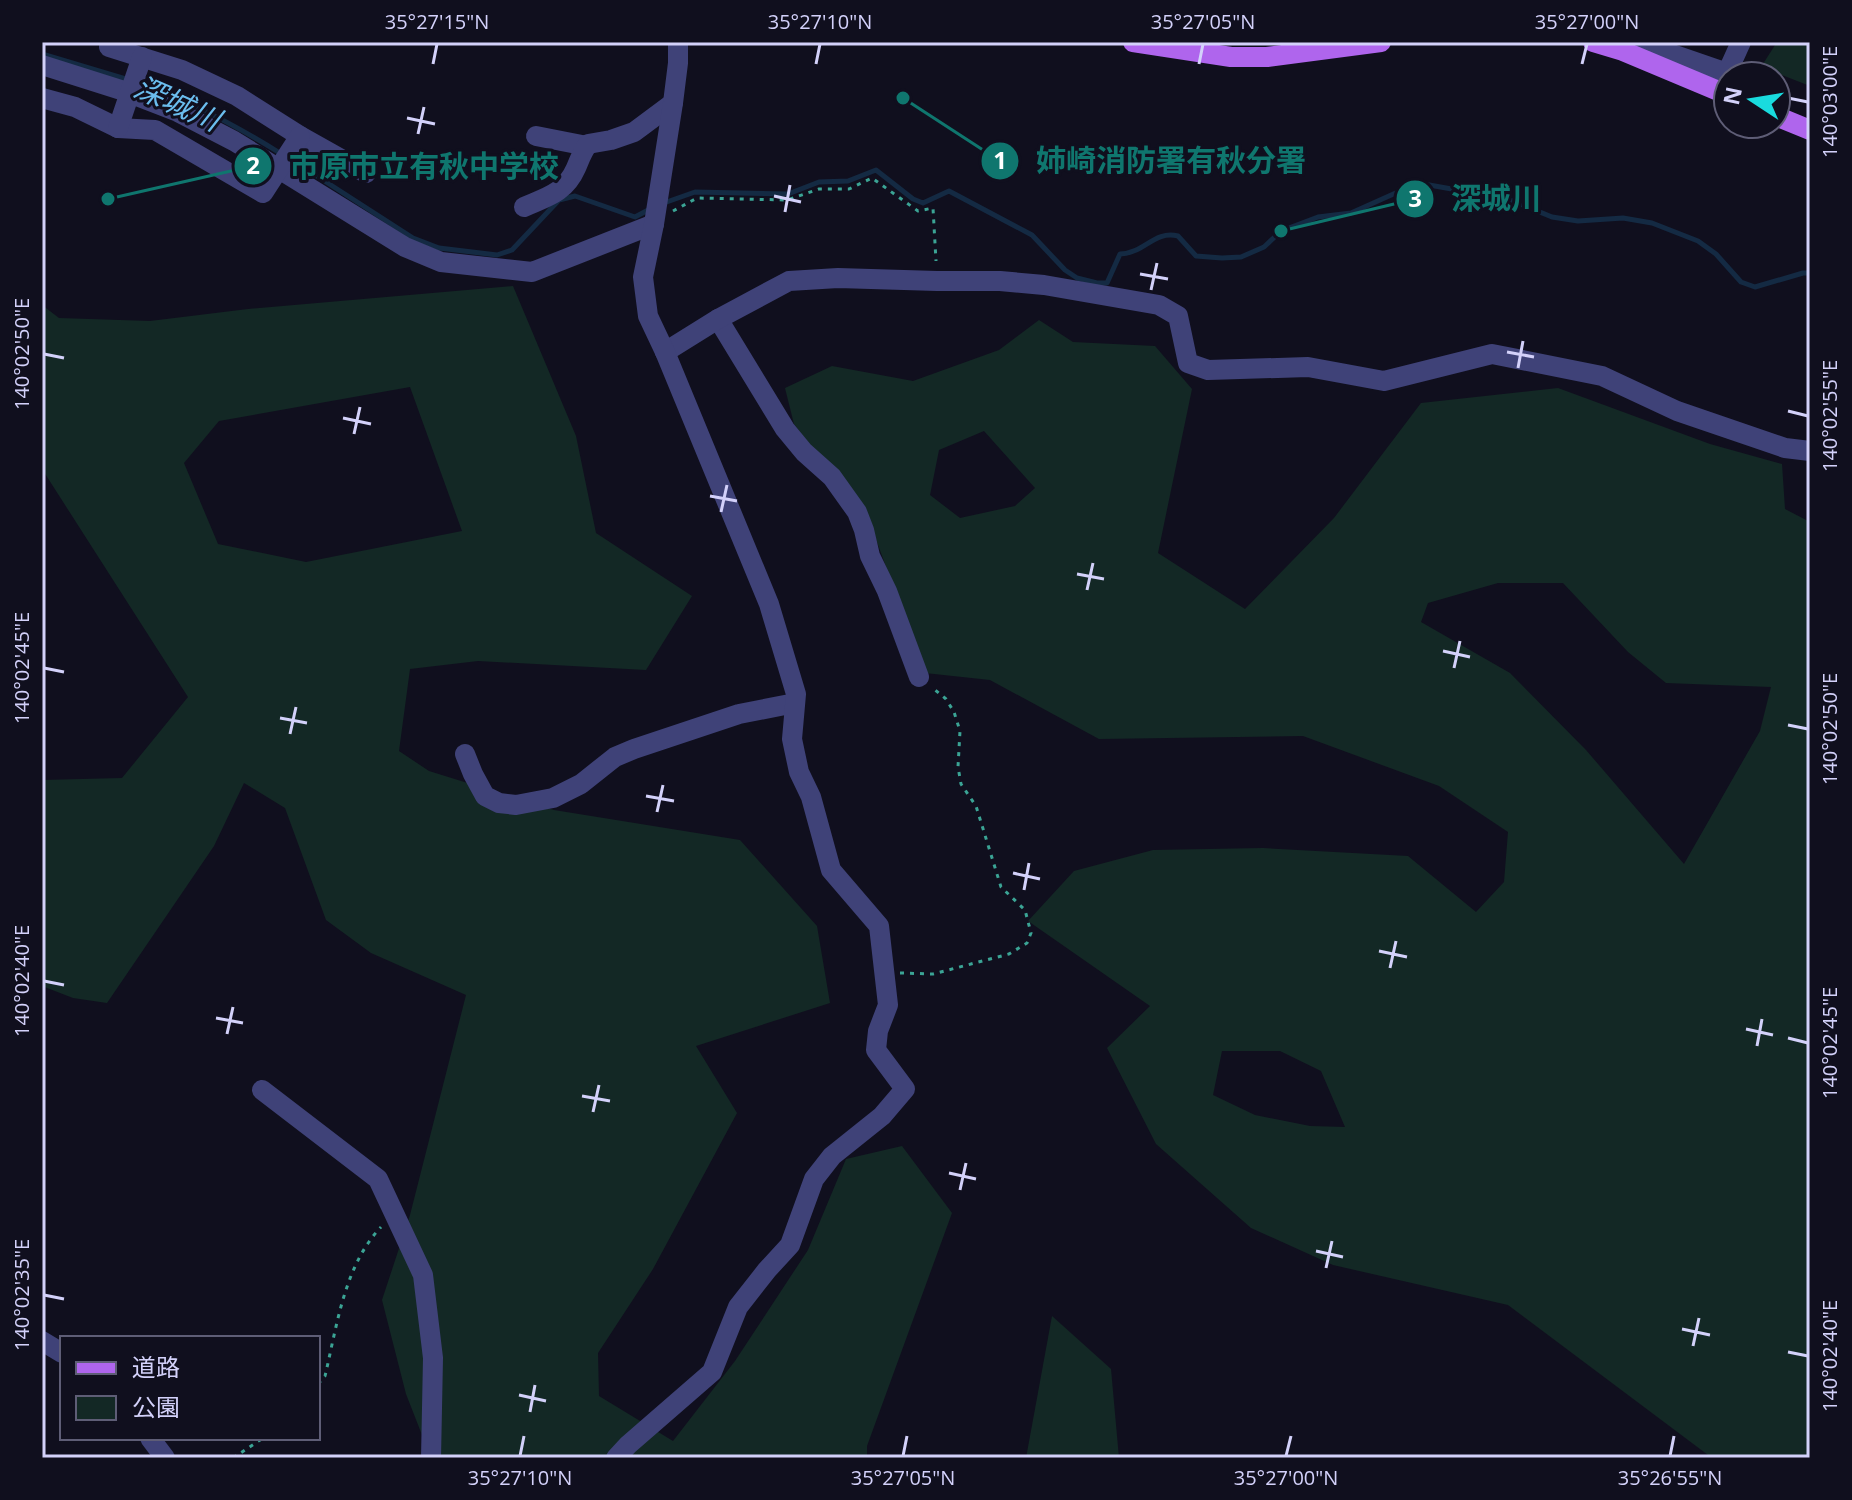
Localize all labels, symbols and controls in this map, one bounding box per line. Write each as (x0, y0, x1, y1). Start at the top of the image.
text: 35°27'15"N (385, 8, 489, 35)
text: 35°27'10"N (768, 8, 872, 35)
text: 35°27'05"N (1151, 8, 1255, 35)
text: 35°27'00"N (1535, 8, 1639, 35)
text: 140°03'00"E (1816, 46, 1843, 158)
north arrow (1712, 60, 1792, 140)
water label: 深城川 (128, 66, 230, 141)
text: N (1715, 84, 1748, 108)
callout: 姉崎消防署有秋分署 (980, 134, 1322, 188)
callout: 市原市立有秋中学校 (233, 139, 575, 193)
text: 姉崎消防署有秋分署 (1036, 139, 1306, 180)
text: 1 (993, 143, 1007, 176)
text: 市原市立有秋中学校 (289, 145, 559, 186)
text: 2 (246, 148, 260, 181)
callout: 深城川 (1395, 172, 1557, 226)
text: 深城川 (1451, 177, 1541, 218)
text: 3 (1408, 181, 1422, 214)
text: 140°02'50"E (8, 298, 35, 410)
text: 140°02'55"E (1816, 360, 1843, 472)
text: 140°02'45"E (8, 612, 35, 724)
text: 140°02'50"E (1816, 673, 1843, 785)
text: 140°02'40"E (8, 925, 35, 1037)
text: 140°02'45"E (1816, 987, 1843, 1099)
text: 140°02'35"E (8, 1239, 35, 1351)
text: 140°02'40"E (1816, 1300, 1843, 1412)
legend (60, 1336, 320, 1440)
text: 道路 (132, 1350, 180, 1383)
text: 公園 (132, 1390, 180, 1423)
text: 35°27'10"N (468, 1464, 572, 1491)
text: 35°27'05"N (851, 1464, 955, 1491)
text: 35°27'00"N (1234, 1464, 1338, 1491)
text: 35°26'55"N (1618, 1464, 1722, 1491)

